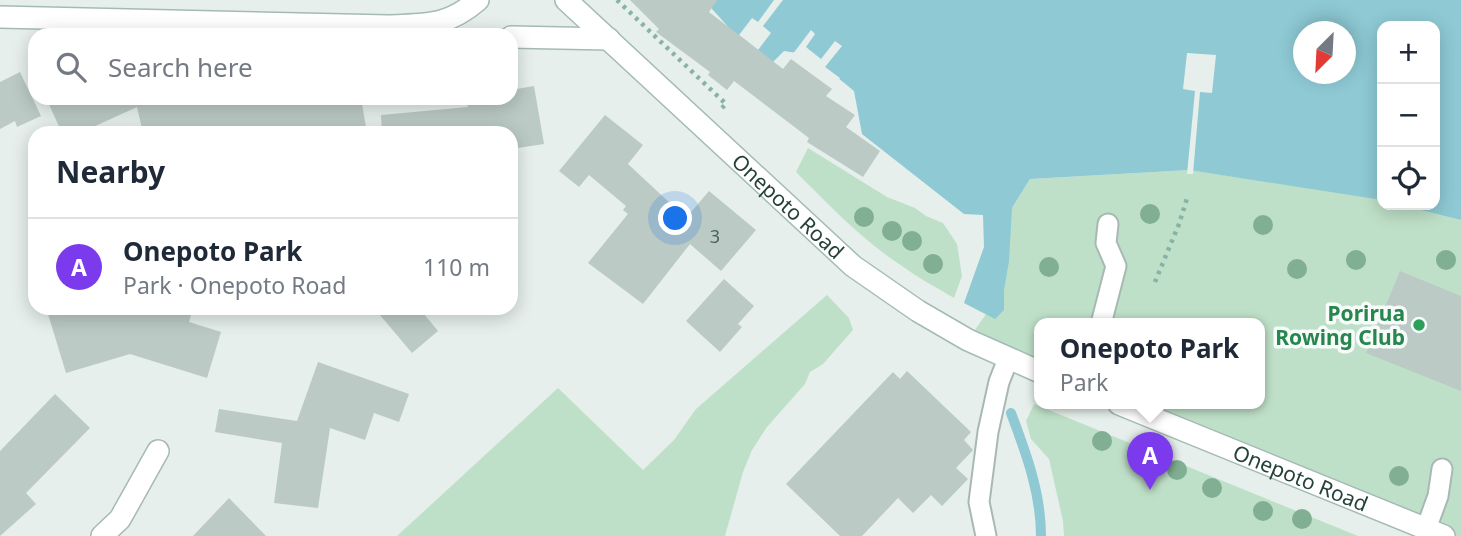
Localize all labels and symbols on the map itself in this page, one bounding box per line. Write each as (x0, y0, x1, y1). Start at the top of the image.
north arrow (1293, 21, 1356, 84)
street label: Onepoto Road (726, 147, 850, 265)
your location (658, 201, 692, 235)
house number: 3 (710, 224, 720, 248)
place label: Porirua Rowing Club (1275, 299, 1405, 351)
marker: Porirua Rowing Club (1411, 317, 1427, 333)
pin: A (1127, 432, 1173, 490)
street label: Onepoto Road (1229, 438, 1372, 518)

